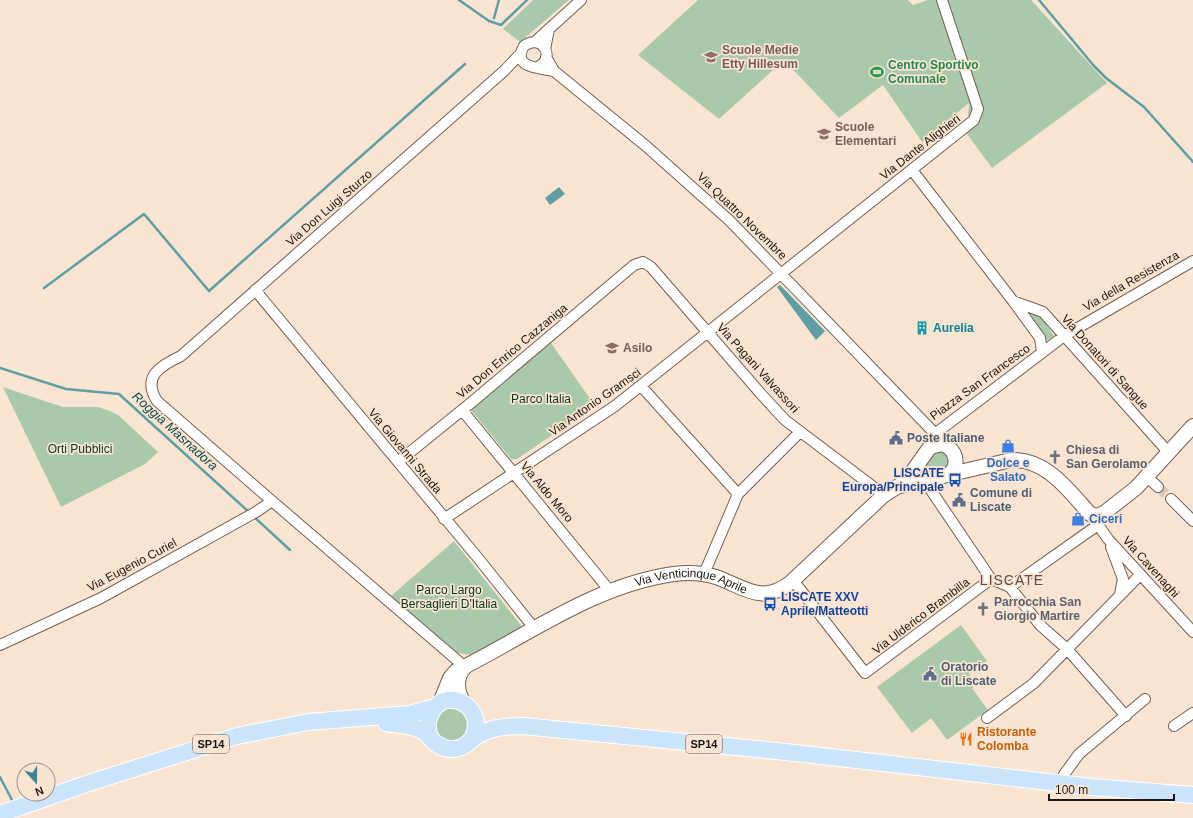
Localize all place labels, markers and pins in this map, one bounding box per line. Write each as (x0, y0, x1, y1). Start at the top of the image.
place label: Scuole Medie Etty Hillesum (722, 43, 799, 71)
school or university icon: Scuole Medie Etty Hillesum (703, 49, 719, 65)
place label: Centro Sportivo Comunale (888, 58, 979, 86)
sports icon: Centro Sportivo Comunale (869, 64, 885, 80)
place label: Scuole Elementari (835, 120, 896, 148)
school or university icon: Scuole Elementari (816, 126, 832, 142)
building icon: Aurelia (914, 320, 930, 336)
place label: Aurelia (933, 321, 974, 335)
school or university icon: Asilo (604, 340, 620, 356)
place label: Asilo (623, 341, 652, 355)
public building icon: Poste Italiane (888, 430, 904, 446)
place label: Poste Italiane (907, 431, 985, 445)
shop icon: Dolce e Salato (1000, 438, 1016, 454)
place label: Chiesa di San Gerolamo (1066, 443, 1147, 471)
church icon: Chiesa di San Gerolamo (1047, 449, 1063, 465)
place label: Dolce e Salato (987, 456, 1030, 484)
place label: LISCATE Europa/Principale (842, 466, 944, 494)
bus stop icon: LISCATE Europa/Principale (947, 472, 963, 488)
place label: Comune di Liscate (970, 486, 1032, 514)
public building icon: Comune di Liscate (951, 492, 967, 508)
shop icon: Ciceri (1070, 511, 1086, 527)
place label: Ciceri (1089, 512, 1122, 526)
place label: LISCATE XXV Aprile/Matteotti (781, 590, 868, 618)
place label: Parrocchia San Giorgio Martire (994, 595, 1081, 623)
bus stop icon: LISCATE XXV Aprile/Matteotti (762, 596, 778, 612)
church icon: Parrocchia San Giorgio Martire (975, 601, 991, 617)
place label: Oratorio di Liscate (941, 660, 997, 688)
public building icon: Oratorio di Liscate (922, 666, 938, 682)
place label: Ristorante Colomba (977, 725, 1037, 753)
restaurant icon: Ristorante Colomba (958, 731, 974, 747)

